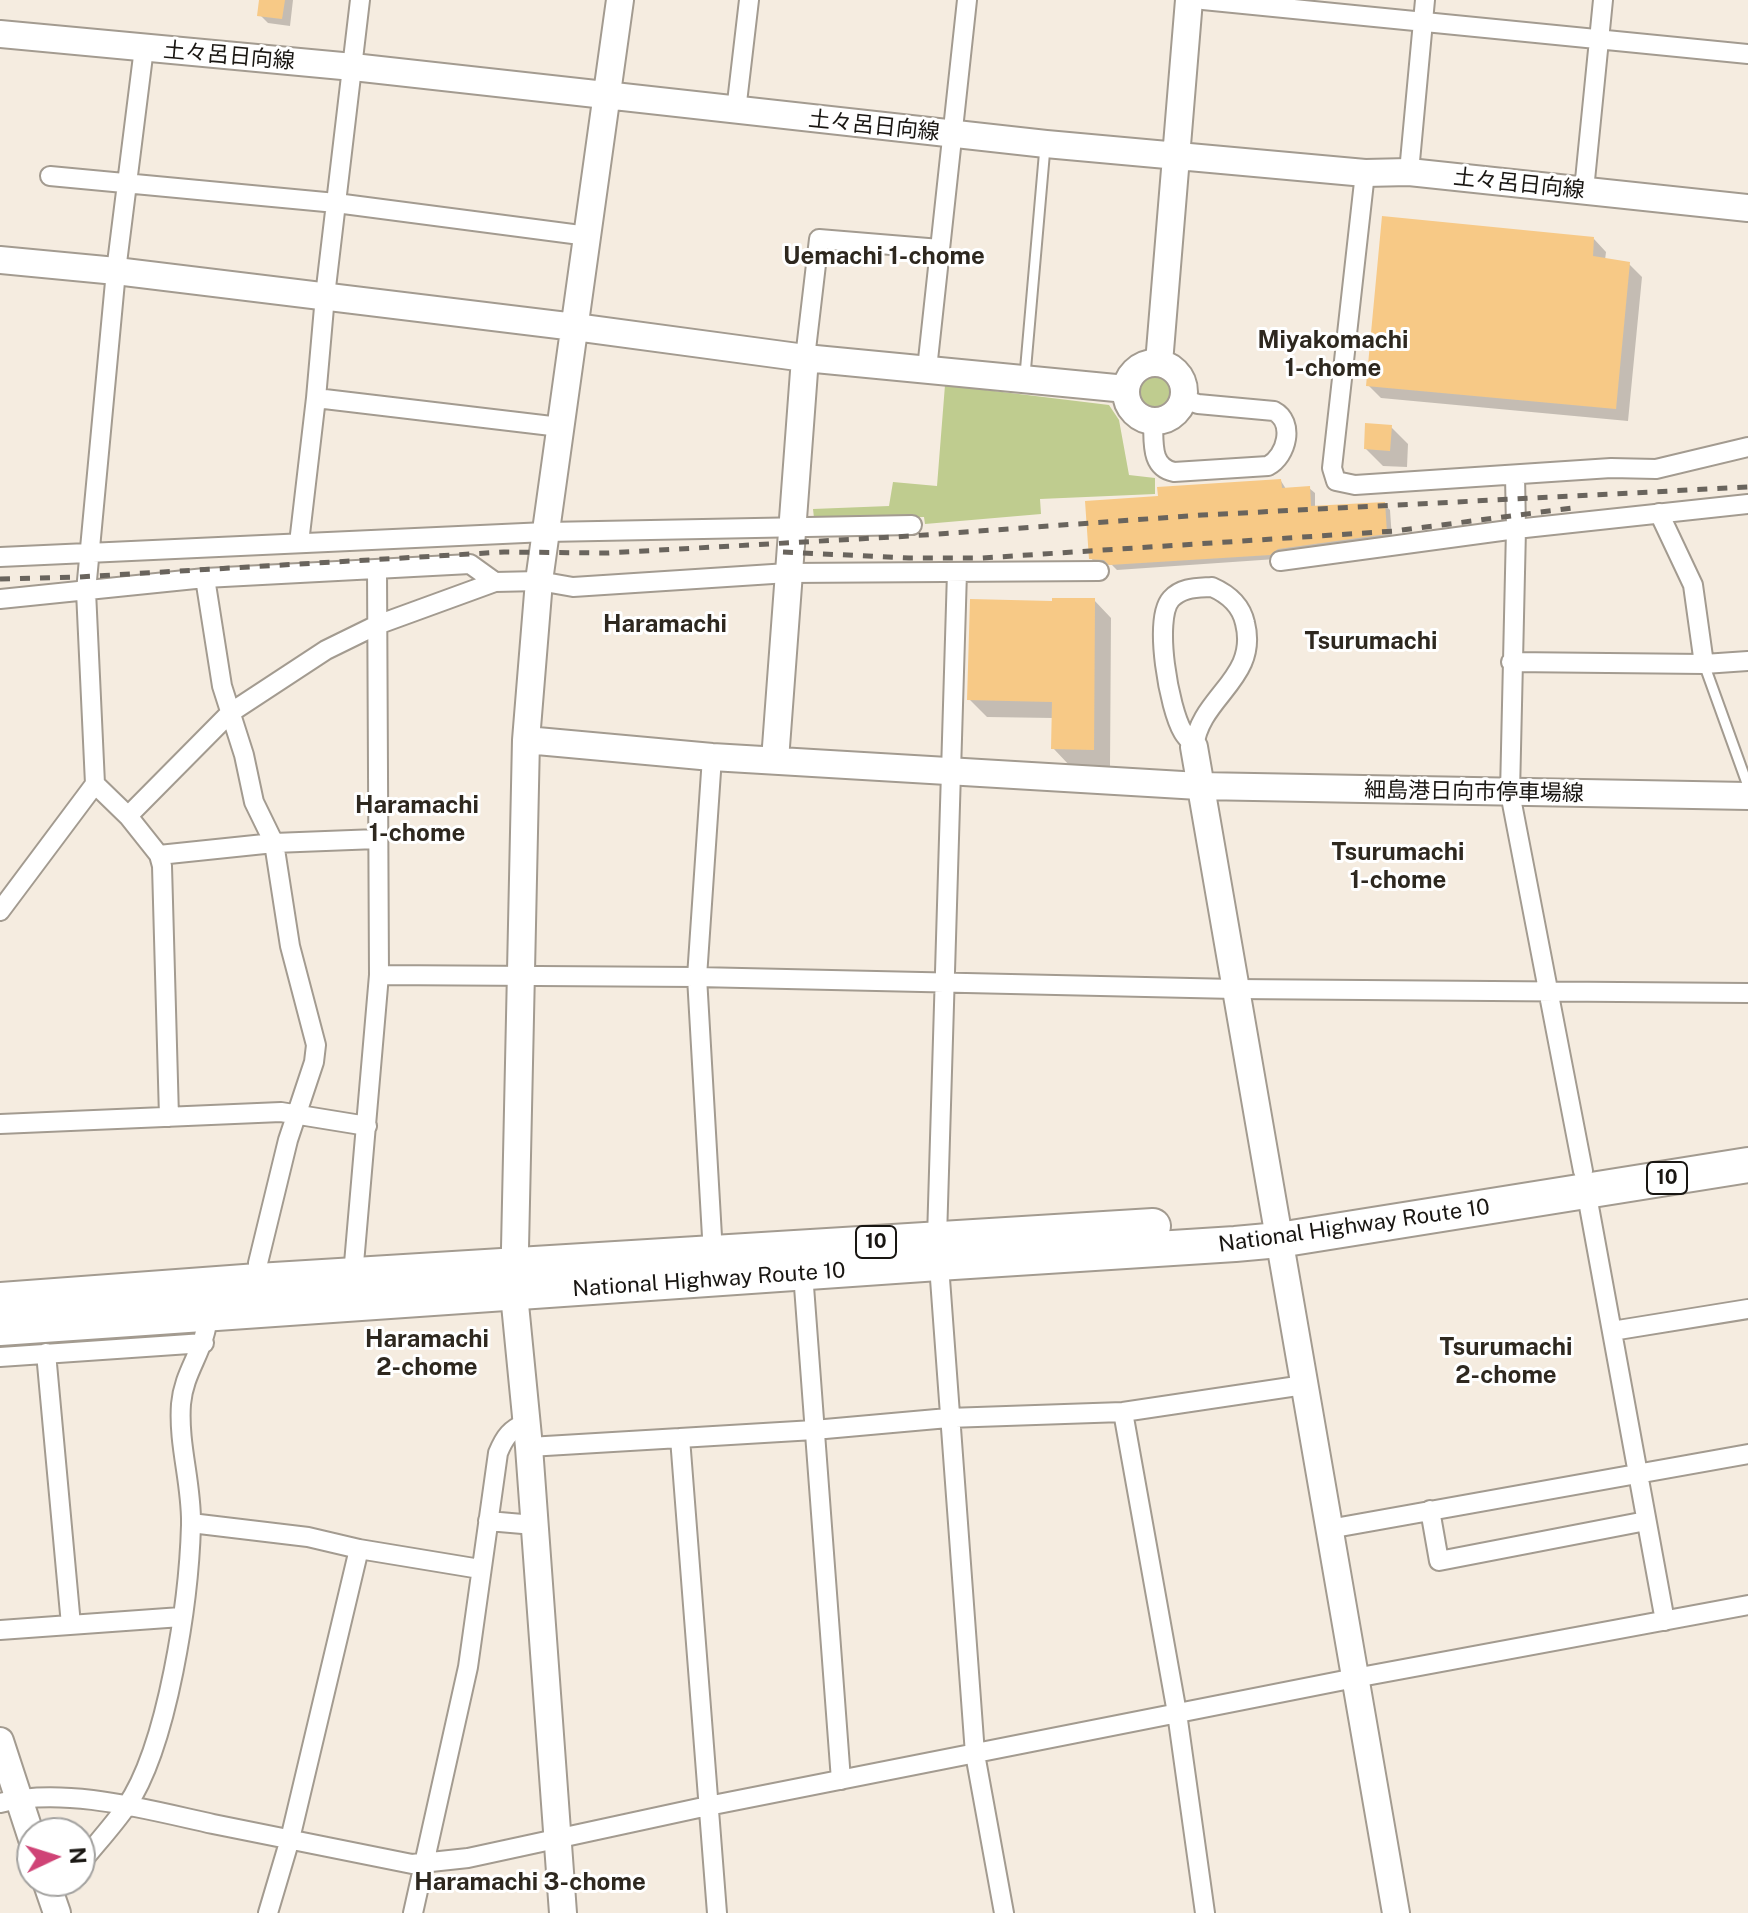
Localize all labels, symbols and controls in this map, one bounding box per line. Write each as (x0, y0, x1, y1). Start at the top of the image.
street label: 土々呂日向線 (162, 37, 296, 75)
street label: 土々呂日向線 (807, 106, 941, 146)
street label: 土々呂日向線 (1452, 164, 1586, 204)
district label: Uemachi 1-chome (783, 243, 985, 271)
district label: Miyakomachi 1-chome (1258, 327, 1408, 383)
district label: Haramachi (603, 611, 727, 639)
district label: Tsurumachi (1305, 628, 1437, 656)
street label: 細島港日向市停車場線 (1364, 777, 1584, 807)
district label: Haramachi 1-chome (355, 792, 479, 848)
district label: Tsurumachi 1-chome (1332, 839, 1464, 895)
road number: 10 (1647, 1162, 1687, 1194)
street label: National Highway Route 10 (1217, 1194, 1491, 1258)
road number: 10 (856, 1226, 896, 1258)
street label: National Highway Route 10 (572, 1257, 846, 1303)
district label: Haramachi 2-chome (365, 1326, 489, 1382)
district label: Tsurumachi 2-chome (1440, 1334, 1572, 1390)
north arrow (16, 1817, 96, 1897)
text: N (64, 1846, 92, 1865)
district label: Haramachi 3-chome (414, 1869, 646, 1897)

